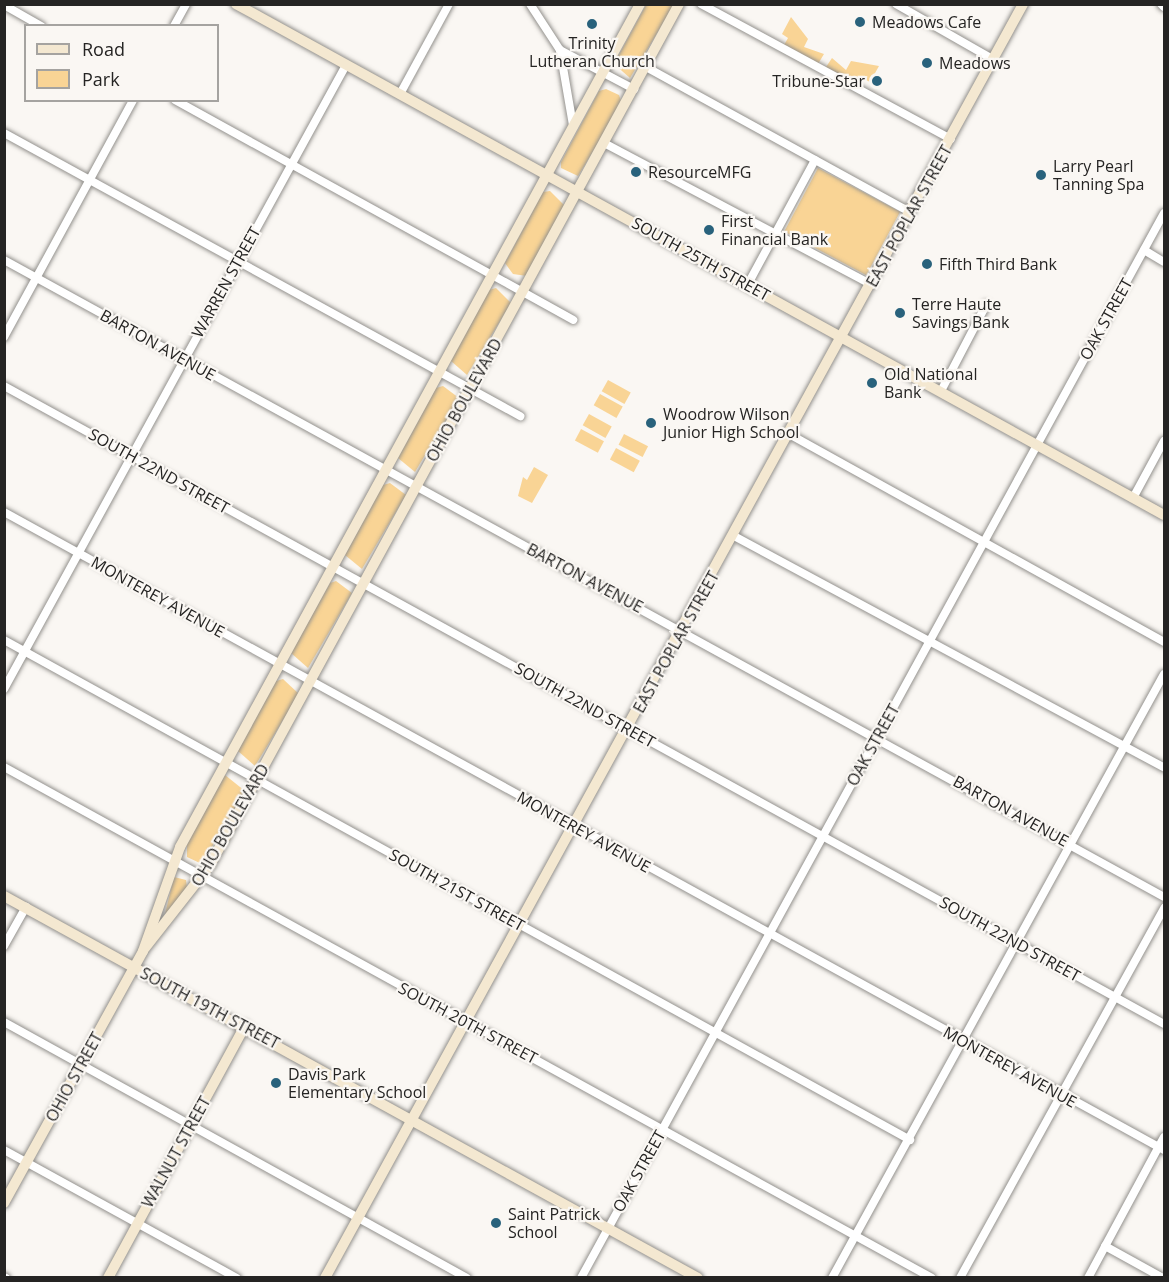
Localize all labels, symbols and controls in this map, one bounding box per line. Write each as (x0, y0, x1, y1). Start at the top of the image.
place label: Meadows Cafe (872, 12, 981, 32)
marker: Meadows Cafe (853, 15, 867, 29)
marker: Trinity Lutheran Church (585, 17, 599, 31)
legend (24, 24, 219, 102)
place label: Trinity Lutheran Church (529, 33, 655, 71)
text: Road (82, 37, 125, 61)
place label: Meadows (939, 53, 1011, 73)
marker: Meadows (920, 56, 934, 70)
text: Park (82, 67, 120, 91)
place label: Tribune-Star (772, 71, 865, 91)
marker: Tribune-Star (870, 74, 884, 88)
street label: EAST POPLAR STREET (862, 142, 956, 290)
place label: Larry Pearl Tanning Spa (1053, 156, 1144, 194)
place label: ResourceMFG (648, 162, 751, 182)
marker: ResourceMFG (629, 165, 643, 179)
marker: Larry Pearl Tanning Spa (1034, 168, 1048, 182)
place label: First Financial Bank (721, 211, 828, 249)
street label: SOUTH 25TH STREET (629, 213, 773, 305)
street label: WARREN STREET (188, 223, 264, 341)
marker: First Financial Bank (702, 223, 716, 237)
place label: Fifth Third Bank (939, 254, 1057, 274)
marker: Fifth Third Bank (920, 257, 934, 271)
street label: OAK STREET (1076, 275, 1136, 363)
place label: Terre Haute Savings Bank (912, 294, 1009, 332)
street label: BARTON AVENUE (97, 305, 219, 385)
marker: Terre Haute Savings Bank (893, 306, 907, 320)
street label: OHIO BOULEVARD (422, 335, 506, 465)
place label: Old National Bank (884, 364, 977, 402)
marker: Old National Bank (865, 376, 879, 390)
place label: Woodrow Wilson Junior High School (663, 404, 799, 442)
marker: Woodrow Wilson Junior High School (644, 416, 658, 430)
street label: SOUTH 22ND STREET (85, 424, 233, 518)
street label: BARTON AVENUE (524, 539, 646, 617)
street label: MONTEREY AVENUE (88, 552, 228, 642)
street label: EAST POPLAR STREET (629, 568, 723, 716)
street label: SOUTH 22ND STREET (511, 658, 659, 752)
street label: OAK STREET (843, 701, 903, 789)
street label: OHIO BOULEVARD (187, 760, 273, 890)
street label: BARTON AVENUE (950, 771, 1072, 851)
street label: MONTEREY AVENUE (514, 787, 654, 877)
street label: SOUTH 21ST STREET (386, 845, 528, 935)
street label: SOUTH 22ND STREET (936, 892, 1084, 986)
street label: SOUTH 19TH STREET (137, 963, 283, 1053)
street label: SOUTH 20TH STREET (395, 978, 541, 1068)
street label: MONTEREY AVENUE (940, 1022, 1080, 1112)
street label: OHIO STREET (42, 1029, 106, 1125)
place label: Davis Park Elementary School (288, 1064, 426, 1102)
marker: Davis Park Elementary School (269, 1076, 283, 1090)
street label: WALNUT STREET (138, 1093, 214, 1211)
street label: OAK STREET (609, 1127, 669, 1215)
place label: Saint Patrick School (508, 1204, 600, 1242)
marker: Saint Patrick School (489, 1216, 503, 1230)

